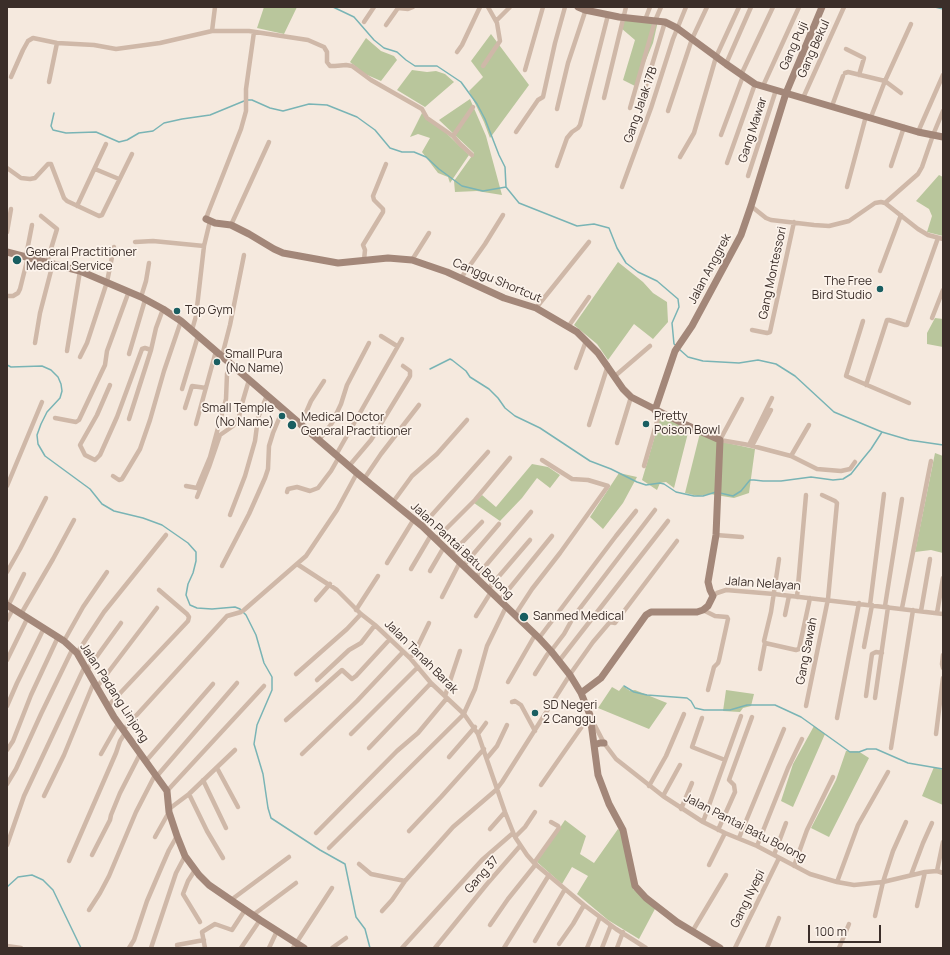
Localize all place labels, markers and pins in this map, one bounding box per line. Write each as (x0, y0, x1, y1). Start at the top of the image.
place label: General Practitioner Medical Service (26, 246, 137, 274)
marker: General Practitioner Medical Service (11, 254, 23, 266)
place label: The Free Bird Studio (812, 275, 872, 303)
marker: The Free Bird Studio (875, 284, 885, 294)
place label: Top Gym (185, 304, 233, 318)
marker: Top Gym (172, 306, 182, 316)
place label: Small Pura (No Name) (225, 348, 284, 376)
marker: Small Pura (No Name) (212, 357, 222, 367)
place label: Small Temple (No Name) (202, 402, 274, 430)
place label: Pretty Poison Bowl (654, 410, 720, 438)
marker: Small Temple (No Name) (277, 411, 287, 421)
place label: Medical Doctor General Practitioner (301, 411, 412, 439)
marker: Medical Doctor General Practitioner (286, 419, 298, 431)
marker: Pretty Poison Bowl (641, 419, 651, 429)
place label: Sanmed Medical (533, 610, 624, 624)
marker: Sanmed Medical (518, 611, 530, 623)
place label: SD Negeri 2 Canggu (543, 699, 597, 727)
marker: SD Negeri 2 Canggu (530, 708, 540, 718)

